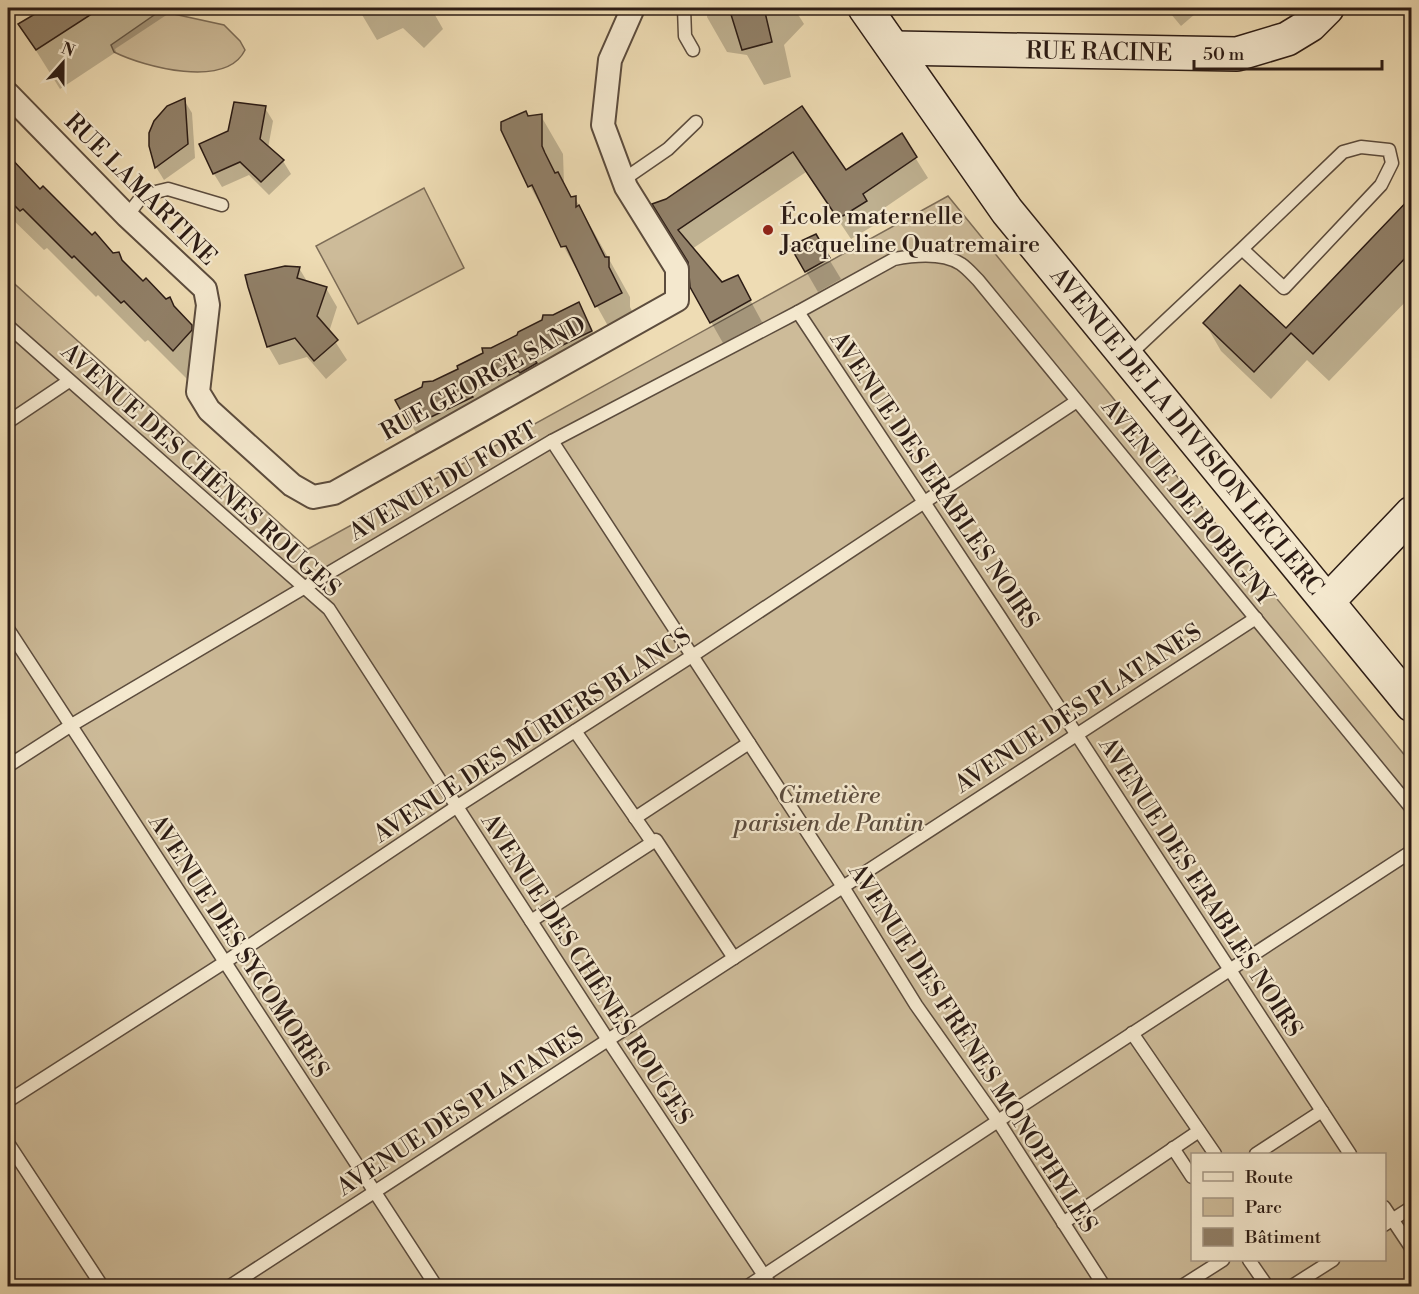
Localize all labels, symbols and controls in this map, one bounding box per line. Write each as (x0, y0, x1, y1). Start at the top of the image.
north arrow (33, 33, 93, 93)
scale bar (1194, 33, 1382, 71)
street label: RUE RACINE (1025, 36, 1173, 69)
text: N (59, 38, 78, 62)
text: 50 m (1203, 43, 1245, 66)
street label: RUE LAMARTINE (58, 107, 223, 272)
place label: École maternelle Jacqueline Quatremaire (779, 201, 1040, 260)
marker: École maternelle Jacqueline Quatremaire (761, 223, 775, 237)
street label: AVENUE DE LA DIVISION LECLERC (1043, 261, 1330, 601)
street label: RUE GEORGE SAND (376, 310, 591, 448)
street label: AVENUE DES ERABLES NOIRS (823, 325, 1045, 635)
street label: AVENUE DES CHÊNES ROUGES (54, 336, 347, 604)
street label: AVENUE DE BOBIGNY (1094, 392, 1281, 613)
street label: AVENUE DU FORT (343, 416, 543, 549)
street label: AVENUE DES PLATANES (948, 618, 1208, 801)
street label: AVENUE DES MÛRIERS BLANCS (366, 620, 697, 851)
street label: AVENUE DES ERABLES NOIRS (1091, 731, 1309, 1043)
park label: Cimetière parisien de Pantin (731, 781, 924, 839)
street label: AVENUE DES CHÊNES ROUGES (473, 807, 699, 1131)
street label: AVENUE DES SYCOMORES (141, 808, 335, 1084)
street label: AVENUE DES FRÊNES MONOPHYLES (841, 857, 1104, 1239)
street label: AVENUE DES PLATANES (330, 1021, 590, 1204)
legend (1191, 1153, 1386, 1261)
text: Route (1245, 1166, 1293, 1189)
text: Parc (1245, 1196, 1282, 1219)
text: Bâtiment (1244, 1226, 1322, 1249)

